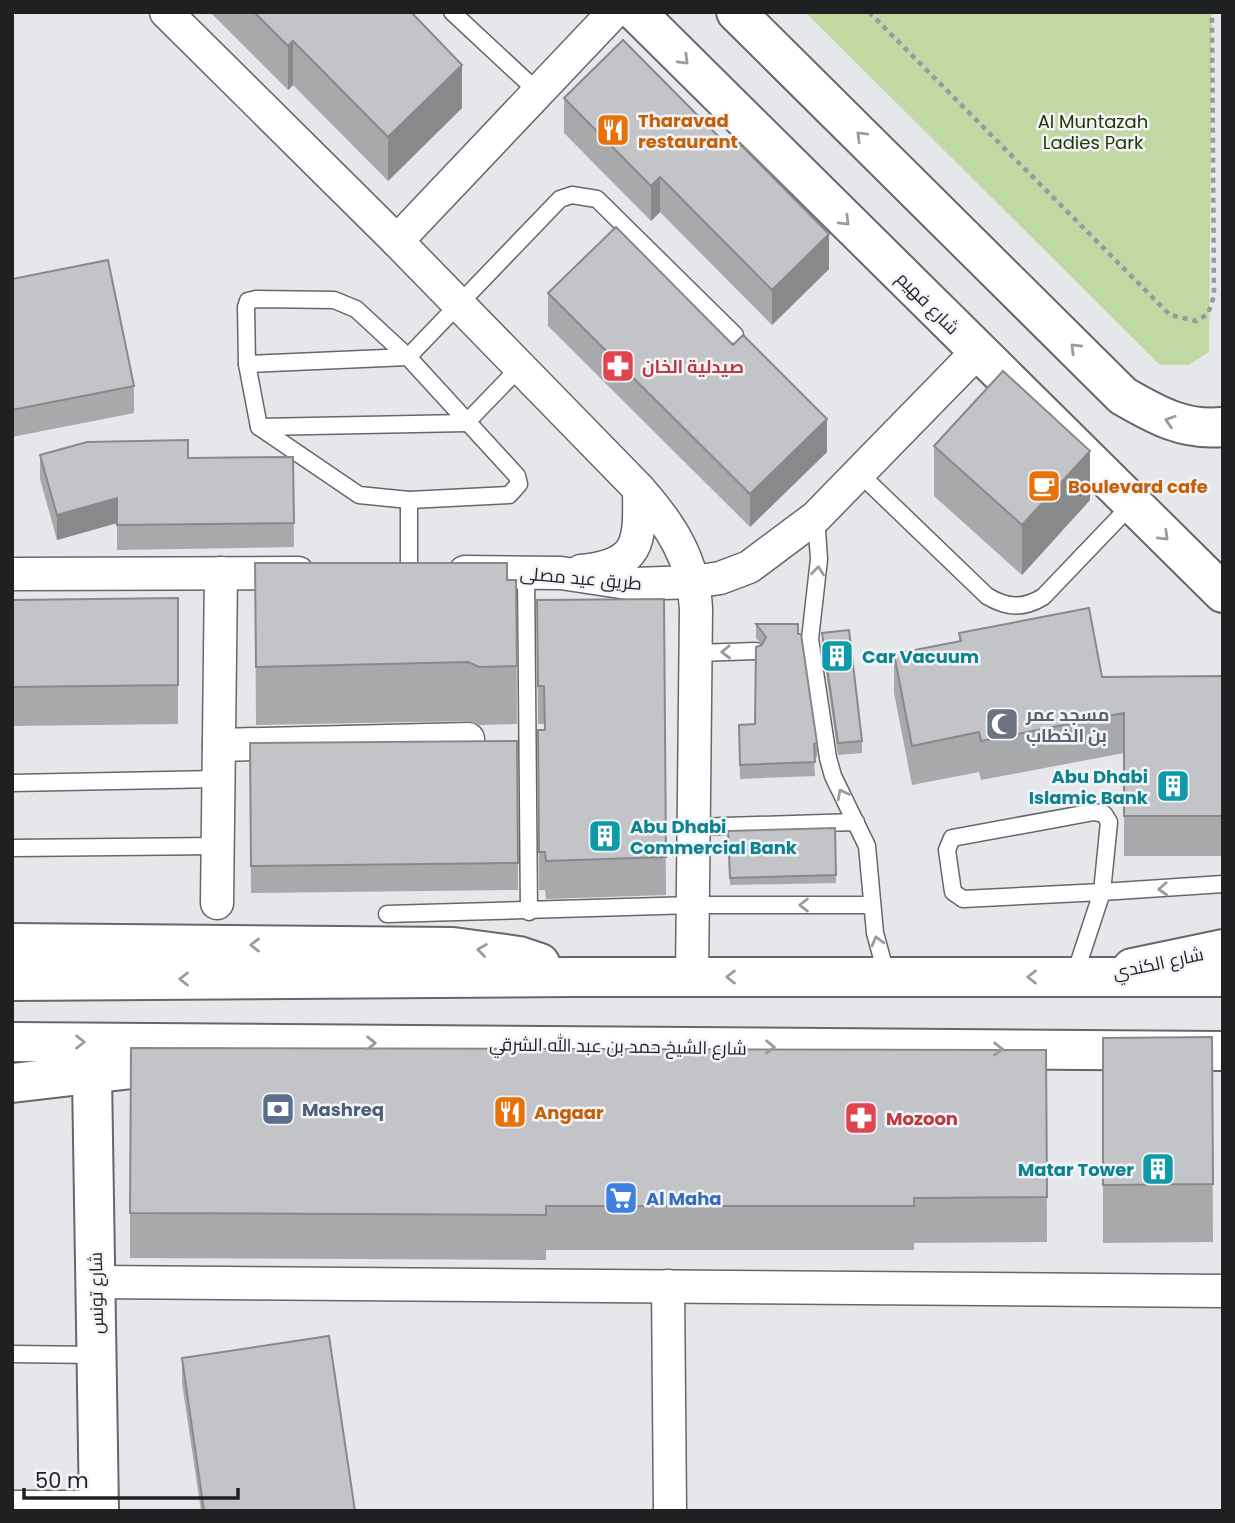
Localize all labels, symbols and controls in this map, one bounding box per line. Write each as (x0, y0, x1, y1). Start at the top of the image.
one-way arrow (676, 52, 689, 65)
place label: Tharavad restaurant (638, 108, 738, 154)
park label: Al Muntazah Ladies Park (1038, 109, 1148, 155)
restaurant icon: Tharavad restaurant (594, 111, 632, 149)
one-way arrow (856, 132, 869, 145)
one-way arrow (837, 213, 850, 226)
street label: شارع فهيم (891, 266, 965, 340)
one-way arrow (1070, 344, 1083, 357)
pharmacy icon: صيدلية الخان (599, 347, 637, 385)
place label: صيدلية الخان (642, 354, 744, 379)
one-way arrow (1165, 414, 1177, 429)
cafe icon: Boulevard cafe (1025, 467, 1063, 505)
place label: Boulevard cafe (1068, 474, 1208, 499)
one-way arrow (1156, 527, 1169, 540)
street label: طريق عيد مصلى (519, 560, 643, 596)
one-way arrow (810, 565, 825, 577)
building icon: Car Vacuum (818, 637, 856, 675)
place label: Car Vacuum (862, 644, 979, 669)
one-way arrow (720, 645, 731, 660)
place label: مسجد عمر بن الخطاب (1025, 702, 1109, 748)
mosque icon: مسجد عمر بن الخطاب (983, 705, 1021, 743)
place label: Abu Dhabi Islamic Bank (1029, 764, 1149, 810)
building icon: Abu Dhabi Islamic Bank (1154, 767, 1192, 805)
one-way arrow (836, 789, 850, 801)
place label: Abu Dhabi Commercial Bank (630, 814, 798, 860)
building icon: Abu Dhabi Commercial Bank (586, 817, 624, 855)
one-way arrow (1157, 881, 1168, 896)
one-way arrow (798, 897, 808, 913)
one-way arrow (871, 936, 885, 948)
one-way arrow (249, 937, 260, 953)
street label: شارع الكندي (1110, 941, 1206, 987)
one-way arrow (477, 942, 488, 957)
one-way arrow (725, 969, 736, 985)
one-way arrow (1026, 969, 1037, 985)
one-way arrow (178, 972, 189, 987)
street label: شارع الشيخ حمد بن عبد الله الشرقي (489, 1031, 747, 1063)
one-way arrow (76, 1034, 86, 1050)
one-way arrow (367, 1035, 377, 1051)
one-way arrow (766, 1039, 776, 1055)
one-way arrow (993, 1041, 1004, 1057)
bank icon: Mashreq (259, 1090, 297, 1128)
restaurant icon: Angaar (491, 1093, 529, 1131)
place label: Mashreq (302, 1097, 384, 1122)
pharmacy icon: Mozoon (842, 1099, 880, 1137)
place label: Angaar (534, 1100, 604, 1125)
place label: Mozoon (886, 1106, 958, 1131)
building icon: Matar Tower (1139, 1150, 1177, 1188)
place label: Matar Tower (1018, 1157, 1134, 1182)
supermarket icon: Al Maha (602, 1179, 640, 1217)
place label: Al Maha (646, 1186, 722, 1211)
street label: شارع تونس (83, 1252, 109, 1334)
scale bar (24, 1456, 238, 1500)
text: 50 m (35, 1466, 89, 1495)

